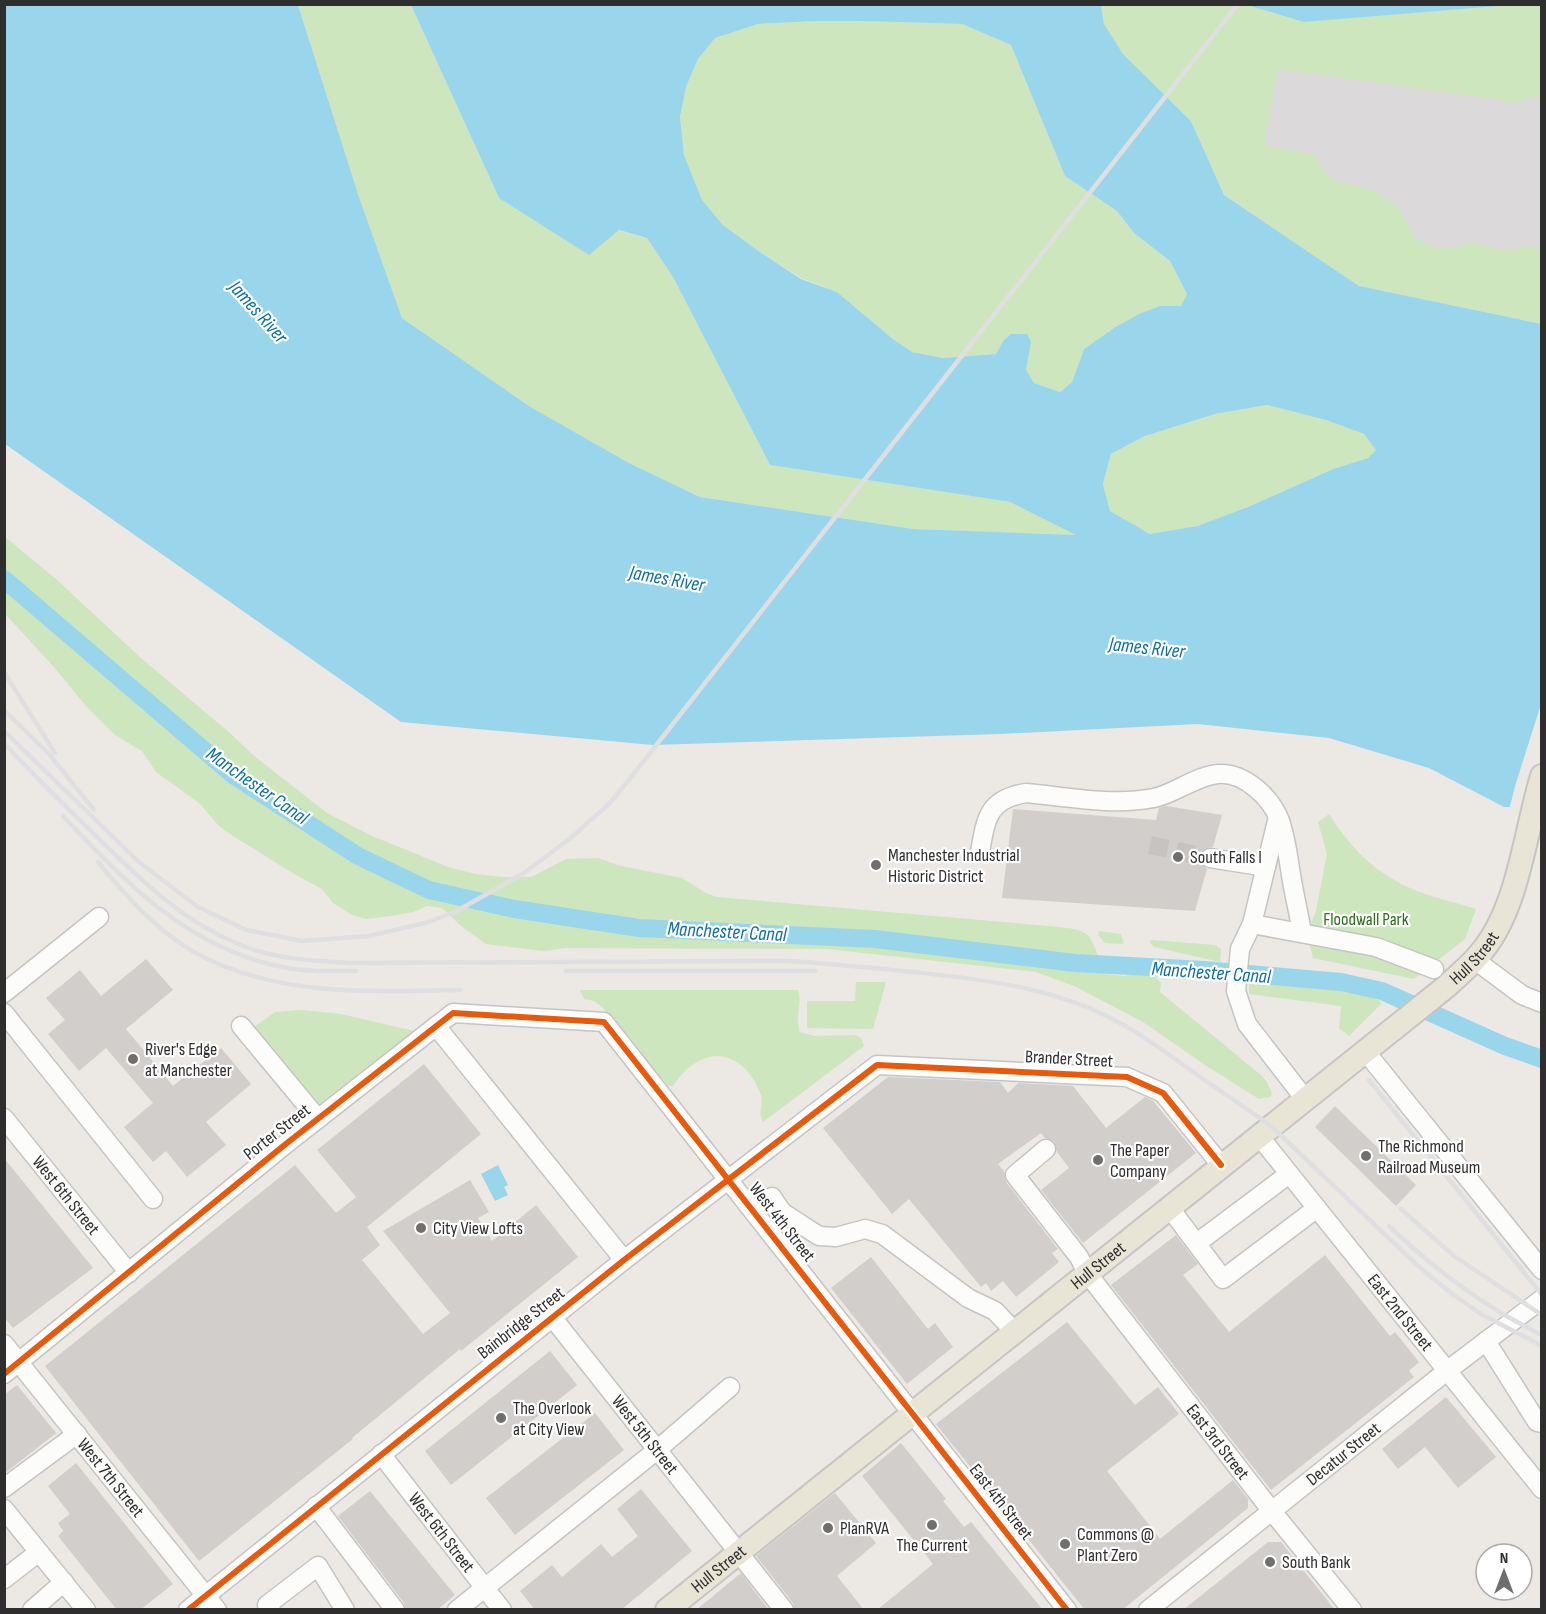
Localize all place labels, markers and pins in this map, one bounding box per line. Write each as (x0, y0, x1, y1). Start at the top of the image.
place label: Manchester Industrial Historic District (888, 845, 1020, 887)
place label: South Falls I (1190, 847, 1262, 868)
marker: South Falls I (1171, 850, 1185, 864)
marker: Manchester Industrial Historic District (869, 858, 883, 872)
place label: River's Edge at Manchester (145, 1039, 232, 1081)
marker: River's Edge at Manchester (126, 1052, 140, 1066)
place label: The Richmond Railroad Museum (1378, 1136, 1480, 1178)
place label: The Paper Company (1110, 1140, 1169, 1182)
marker: The Richmond Railroad Museum (1359, 1149, 1373, 1163)
marker: The Paper Company (1091, 1153, 1105, 1167)
place label: City View Lofts (433, 1218, 523, 1239)
marker: City View Lofts (414, 1221, 428, 1235)
place label: The Overlook at City View (513, 1398, 591, 1440)
marker: The Overlook at City View (494, 1411, 508, 1425)
place label: PlanRVA (840, 1518, 889, 1539)
marker: The Current (925, 1518, 939, 1532)
marker: PlanRVA (821, 1521, 835, 1535)
place label: Commons @ Plant Zero (1077, 1524, 1154, 1566)
place label: The Current (896, 1535, 968, 1556)
marker: Commons @ Plant Zero (1058, 1537, 1072, 1551)
place label: South Bank (1282, 1552, 1350, 1573)
marker: South Bank (1263, 1555, 1277, 1569)

